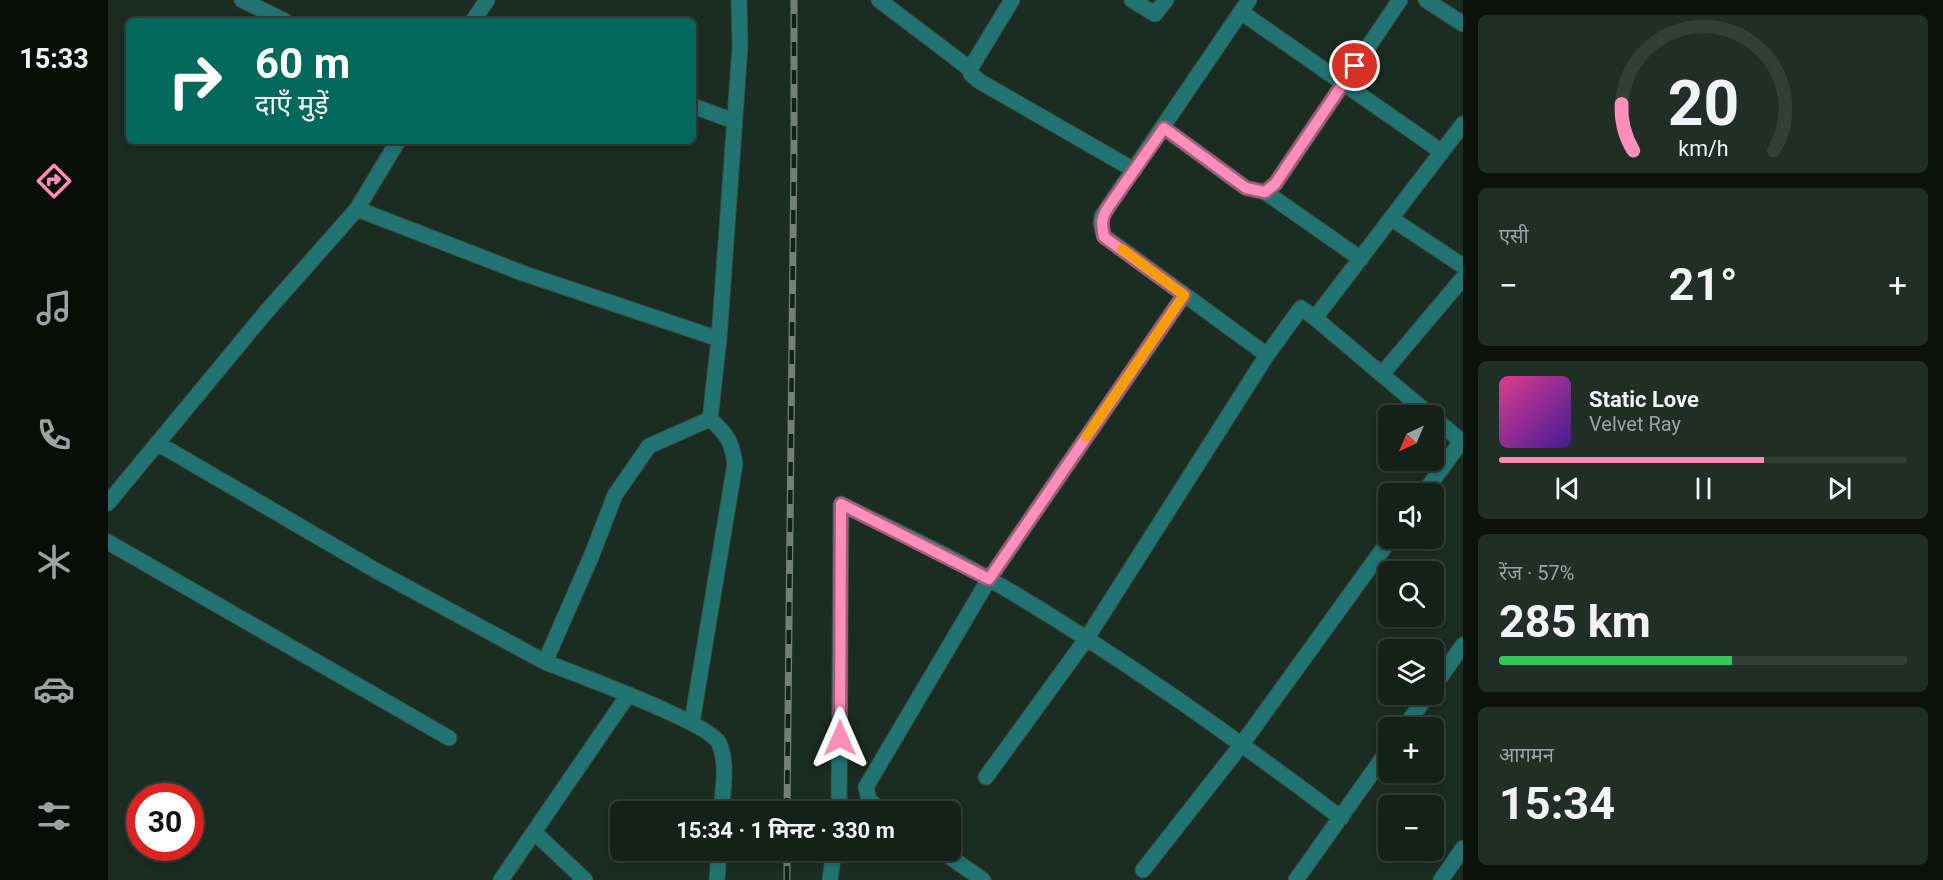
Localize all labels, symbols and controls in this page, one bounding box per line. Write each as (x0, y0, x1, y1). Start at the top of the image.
text: 60 m (255, 39, 350, 88)
pin (1329, 40, 1380, 91)
icon: right (156, 42, 234, 120)
text: 15:33 (19, 43, 89, 75)
icon: arrive (1338, 49, 1371, 82)
text: 20 (1667, 67, 1739, 140)
text: दाएँ मुड़ें (255, 89, 329, 121)
text: km/h (1678, 136, 1728, 161)
icon: directions (33, 160, 75, 202)
text: एसी (1499, 224, 1529, 248)
text: 21° (1668, 258, 1738, 311)
text: − (1499, 266, 1518, 305)
text: + (1888, 266, 1907, 305)
icon: music (33, 287, 75, 329)
text: Static Love (1589, 387, 1699, 412)
north arrow (1378, 405, 1444, 471)
map controls (1378, 405, 1444, 861)
text: Velvet Ray (1589, 412, 1681, 436)
icon: phone (33, 414, 75, 456)
icon: previous (1551, 472, 1584, 505)
icon: pause (1687, 472, 1720, 505)
icon: next (1823, 472, 1856, 505)
button: sound (1378, 483, 1444, 549)
icon: climate (33, 541, 75, 583)
button: search (1378, 561, 1444, 627)
text: रेंज · 57% (1499, 561, 1574, 585)
text: 285 km (1499, 595, 1651, 648)
button: layers (1378, 639, 1444, 705)
icon: car (33, 668, 75, 710)
position arrow (808, 706, 872, 770)
button: + (1378, 717, 1444, 783)
text: आगमन (1499, 743, 1554, 767)
text: 15:34 (1499, 777, 1615, 830)
speed limit sign: 30 (126, 783, 204, 861)
icon: filters (33, 795, 75, 837)
button: − (1378, 795, 1444, 861)
text: 15:34 · 1 मिनट · 330 m (676, 818, 895, 843)

